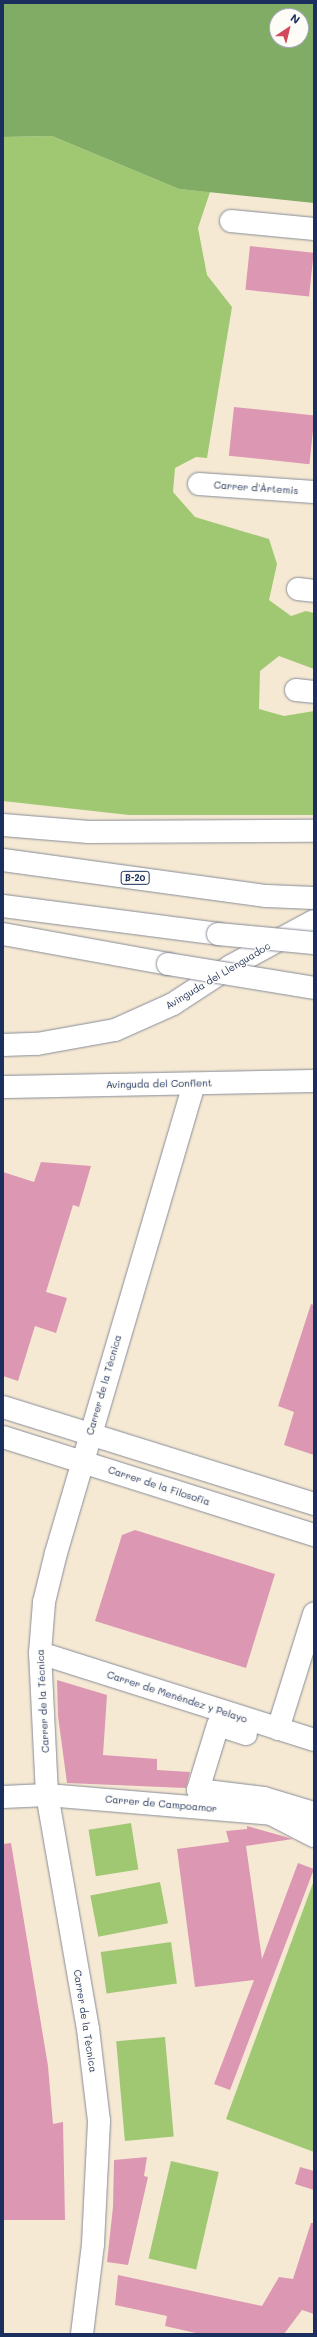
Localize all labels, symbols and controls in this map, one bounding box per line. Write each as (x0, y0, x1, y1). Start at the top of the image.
north arrow (269, 8, 309, 48)
text: N (288, 10, 303, 27)
street label: Carrer d'Àrtemis (213, 479, 299, 497)
road number: B-20 (120, 871, 150, 885)
street label: Avinguda del Llenguadoc (163, 940, 273, 1012)
street label: Avinguda del Conflent (106, 1077, 212, 1091)
street label: Carrer de la Tècnica (84, 1333, 124, 1437)
street label: Carrer de la Filosofia (106, 1464, 212, 1508)
street label: Carrer de la Tècnica (34, 1649, 52, 1753)
street label: Carrer de Menéndez y Pelayo (105, 1669, 249, 1725)
street label: Carrer de Campoamor (105, 1793, 217, 1815)
street label: Carrer de la Tècnica (71, 1969, 99, 2073)

